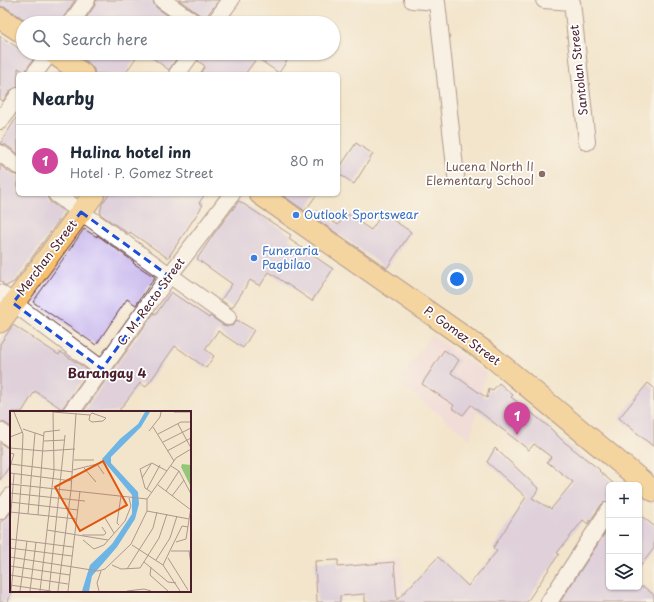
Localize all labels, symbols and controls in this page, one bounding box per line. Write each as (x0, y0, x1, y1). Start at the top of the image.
search box (16, 16, 340, 60)
street label: Santolan Street (564, 24, 592, 116)
icon: search (30, 27, 52, 49)
text: Search here (62, 27, 148, 50)
text: Nearby (32, 85, 94, 111)
text: Halina hotel inn (70, 140, 191, 163)
text: 1 (42, 151, 48, 170)
text: 80 m (290, 151, 324, 170)
place label: Lucena North II Elementary School (426, 157, 534, 189)
text: Hotel · P. Gomez Street (70, 163, 213, 182)
marker: Lucena North II Elementary School (537, 169, 547, 179)
place label: Outlook Sportswear (304, 205, 419, 223)
marker: Outlook Sportswear (291, 210, 301, 220)
street label: Merchan Street (12, 216, 81, 299)
place label: Funeraria Pagbilao (262, 241, 319, 273)
street label: C. M. Recto Street (112, 253, 189, 349)
marker: Funeraria Pagbilao (249, 253, 259, 263)
your location (447, 269, 467, 289)
street label: P. Gomez Street (421, 301, 505, 369)
district label: Barangay 4 (68, 363, 147, 382)
pin: 1 (504, 402, 530, 435)
inset map (10, 411, 191, 592)
map controls (606, 482, 642, 590)
button: + (606, 482, 642, 518)
button: − (606, 518, 642, 554)
button: layers (606, 554, 642, 590)

